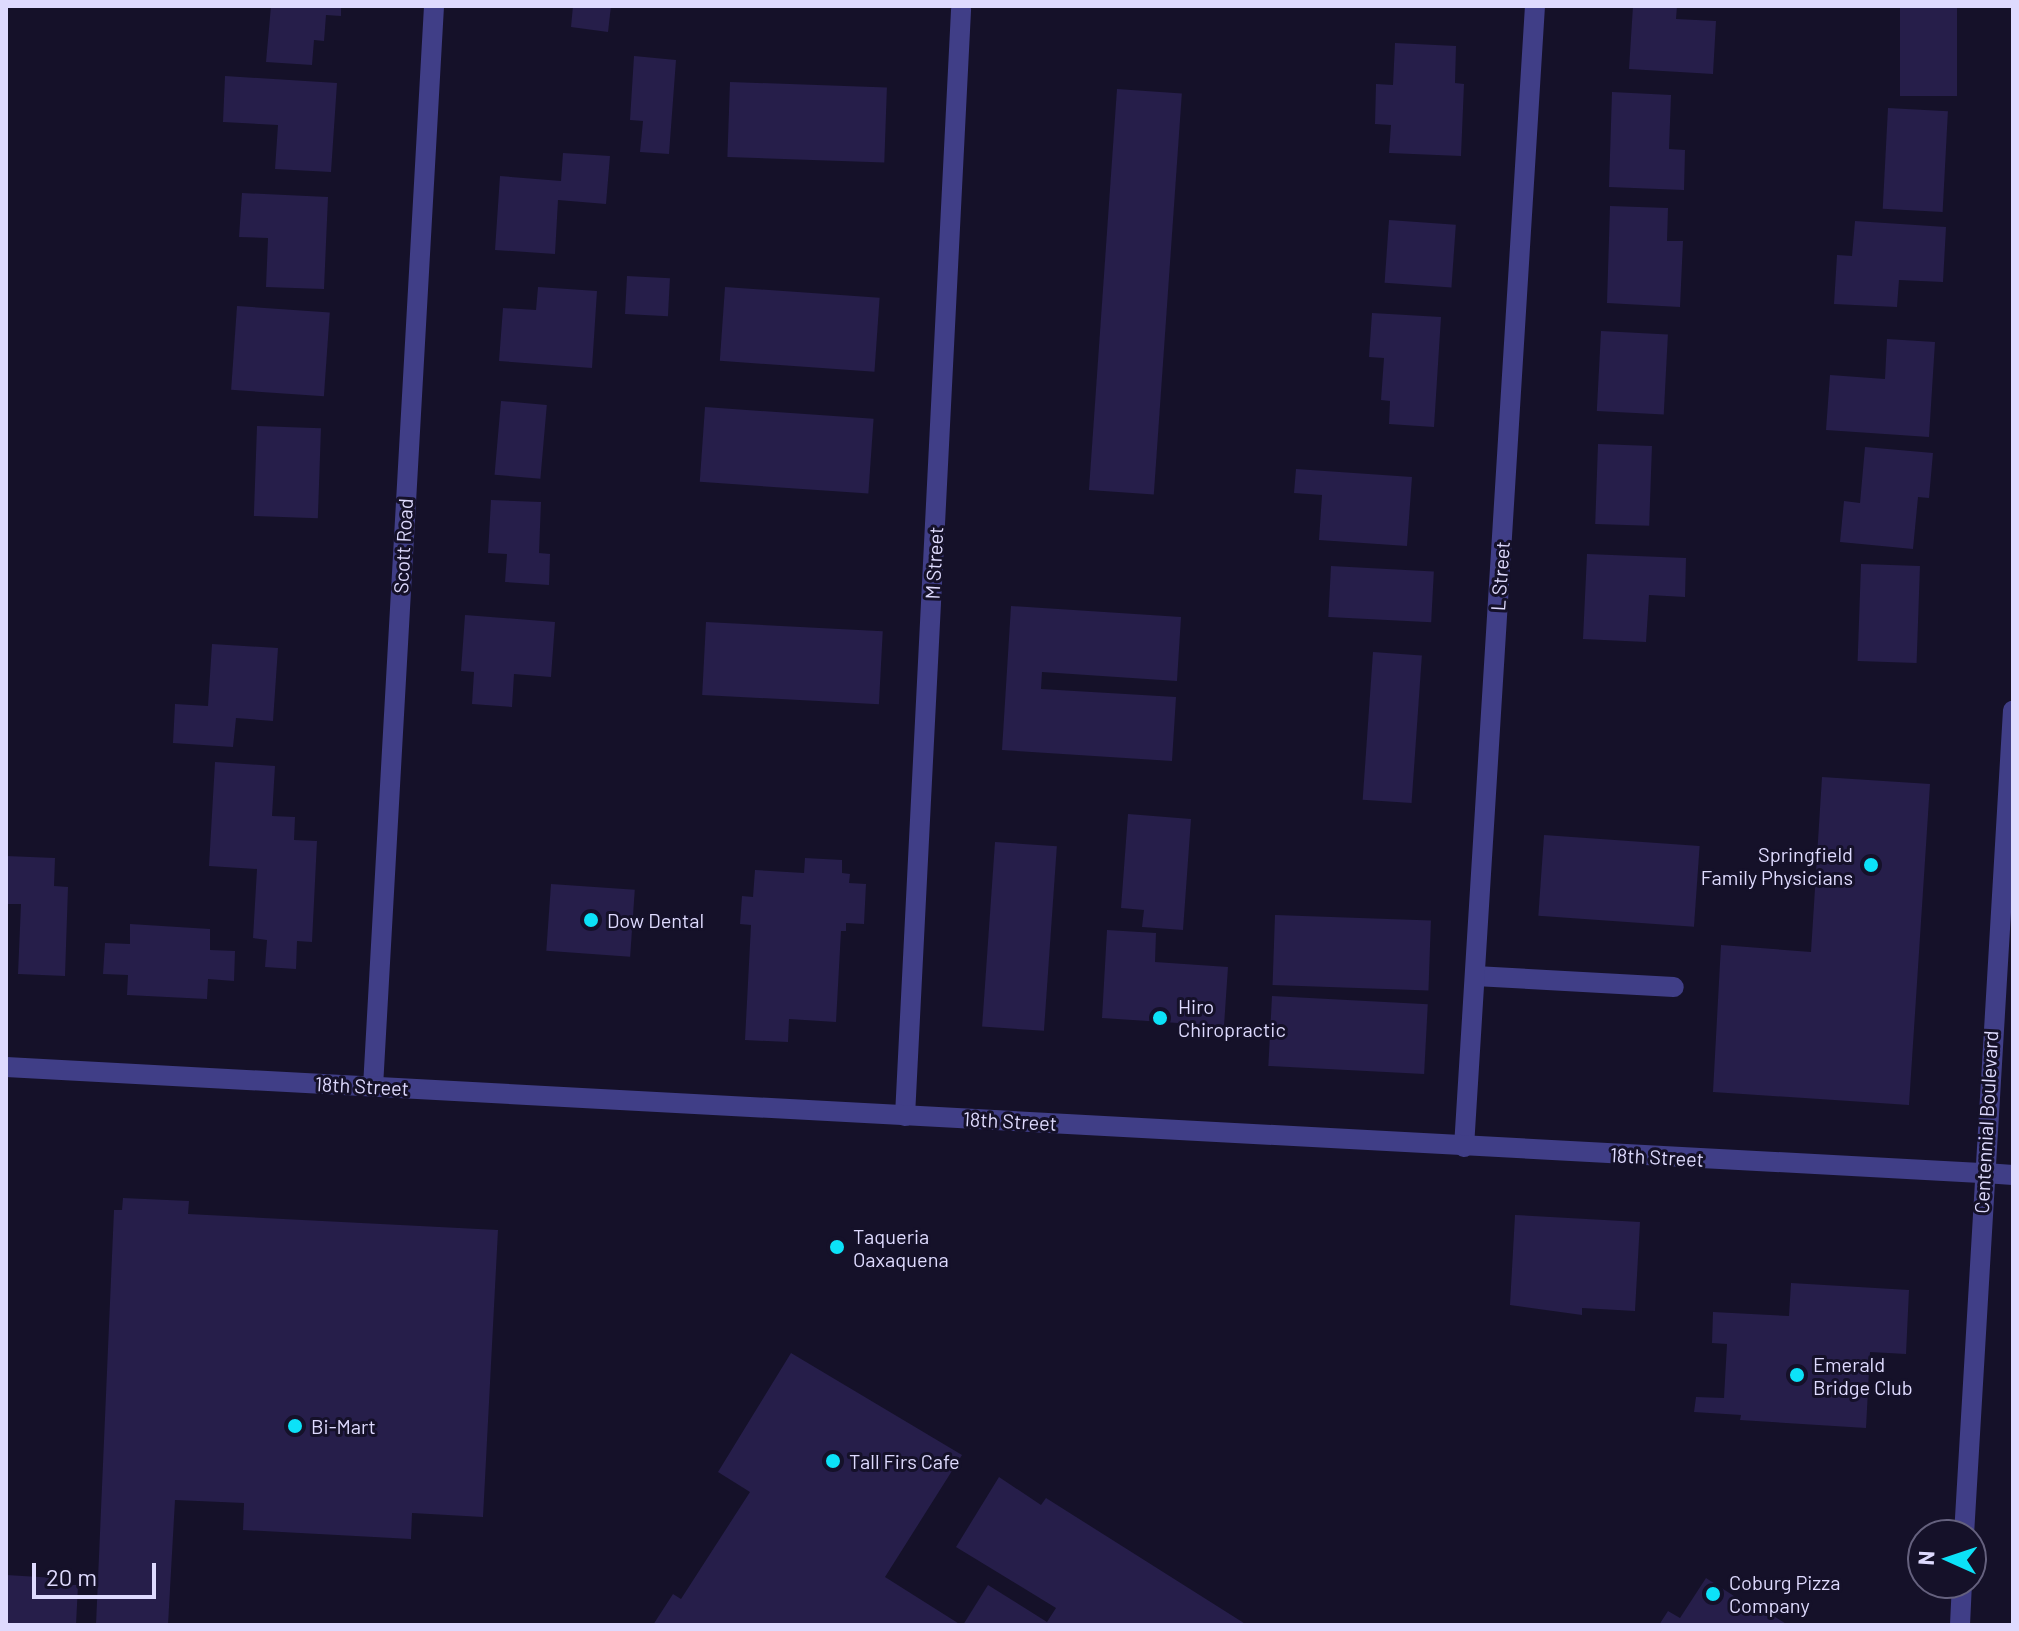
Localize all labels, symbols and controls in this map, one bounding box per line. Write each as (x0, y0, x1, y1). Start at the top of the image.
street label: Scott Road (389, 498, 417, 594)
street label: M Street (920, 526, 948, 600)
street label: L Street (1486, 540, 1514, 612)
place label: Springfield Family Physicians (1701, 842, 1853, 889)
marker: Springfield Family Physicians (1860, 854, 1882, 876)
place label: Dow Dental (607, 908, 704, 932)
marker: Dow Dental (582, 911, 600, 929)
place label: Hiro Chiropractic (1178, 994, 1286, 1041)
marker: Hiro Chiropractic (1149, 1007, 1171, 1029)
street label: Centennial Boulevard (1969, 1030, 2003, 1214)
street label: 18th Street (314, 1072, 410, 1100)
street label: 18th Street (962, 1107, 1058, 1135)
street label: 18th Street (1609, 1143, 1705, 1171)
place label: Taqueria Oaxaquena (853, 1224, 949, 1271)
marker: Taqueria Oaxaquena (828, 1238, 846, 1256)
place label: Emerald Bridge Club (1813, 1352, 1913, 1399)
marker: Emerald Bridge Club (1788, 1366, 1806, 1384)
place label: Bi-Mart (311, 1414, 376, 1438)
marker: Bi-Mart (286, 1417, 304, 1435)
place label: Tall Firs Cafe (849, 1449, 960, 1473)
marker: Tall Firs Cafe (824, 1452, 842, 1470)
north arrow (1907, 1519, 1987, 1599)
scale bar (36, 1547, 160, 1597)
text: N (1912, 1550, 1938, 1566)
text: 20 m (46, 1562, 97, 1591)
place label: Coburg Pizza Company (1729, 1570, 1840, 1617)
marker: Coburg Pizza Company (1704, 1585, 1722, 1603)

